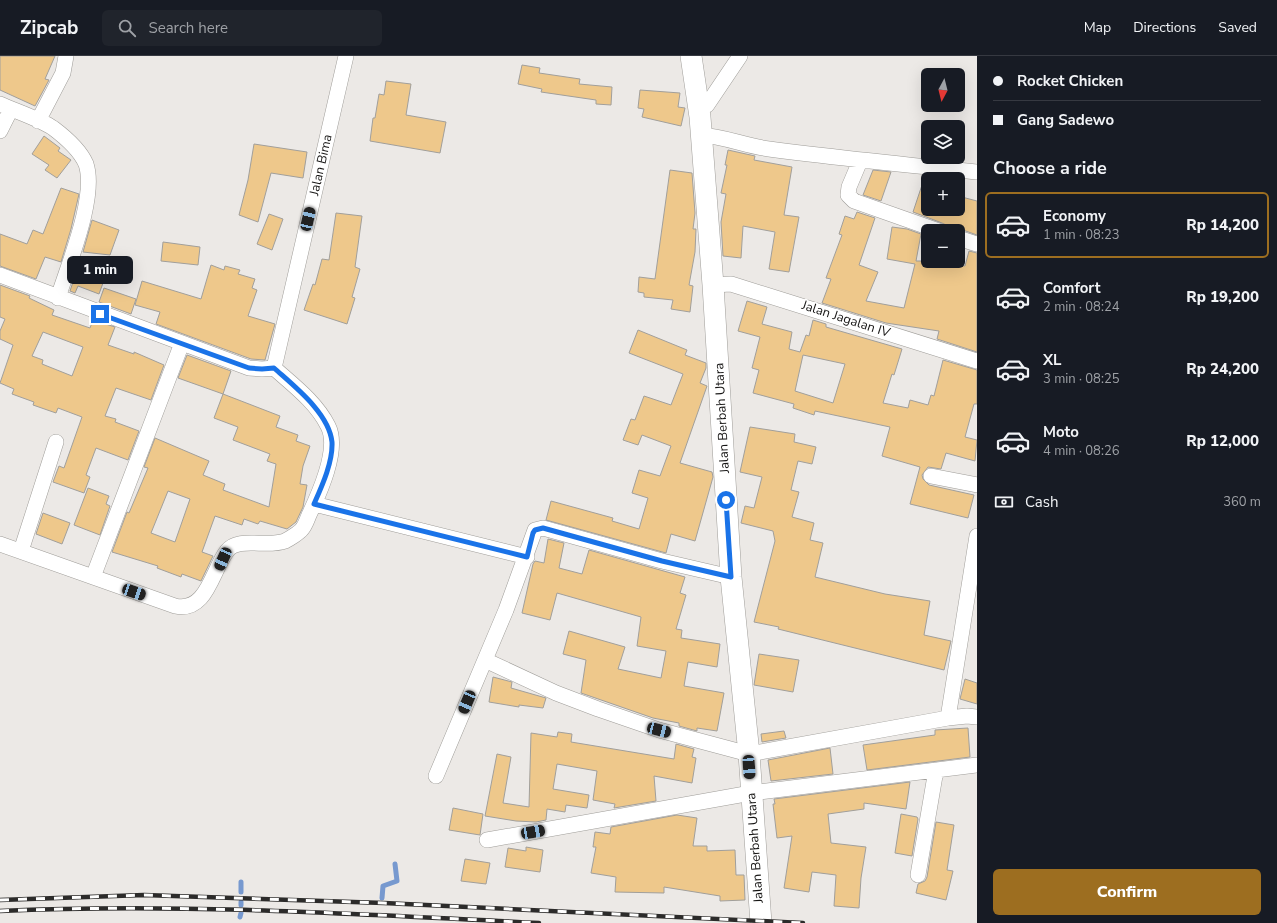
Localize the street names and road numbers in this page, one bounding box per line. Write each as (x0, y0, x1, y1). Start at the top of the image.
street label: Jalan Bima (305, 133, 337, 198)
street label: Jalan Jagalan IV (799, 296, 893, 342)
street label: Jalan Berbah Utara (710, 362, 734, 475)
street label: Jalan Berbah Utara (742, 792, 768, 905)

